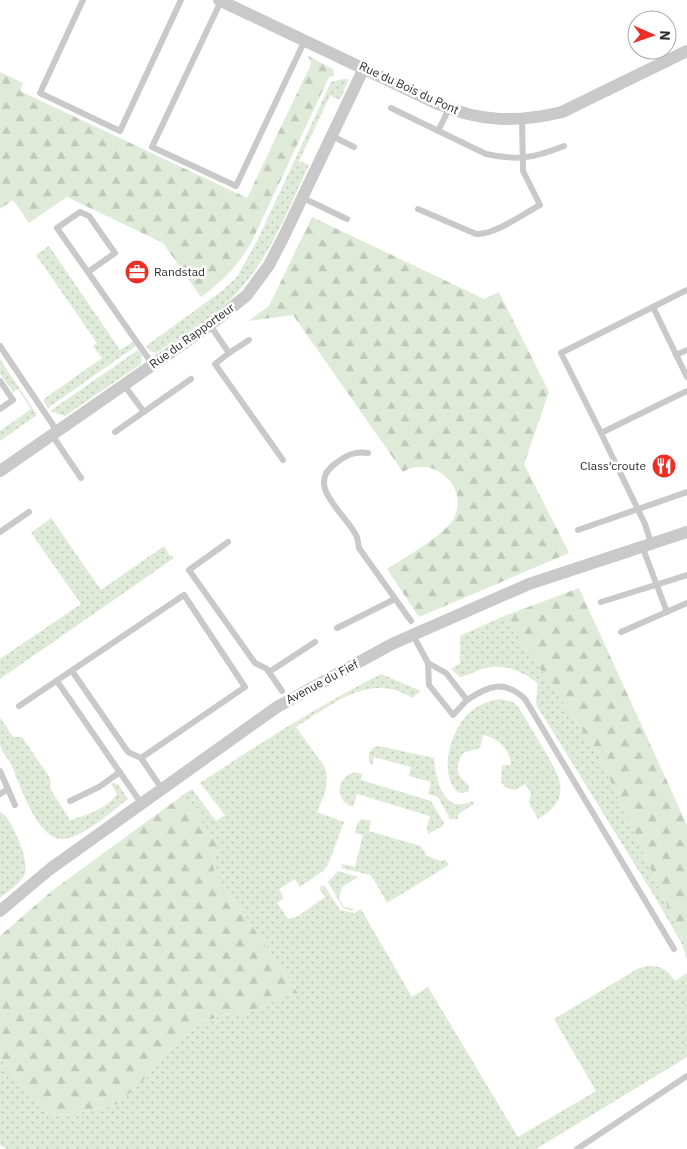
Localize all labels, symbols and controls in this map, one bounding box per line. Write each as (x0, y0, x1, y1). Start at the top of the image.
north arrow (627, 10, 677, 60)
text: N (656, 30, 674, 41)
street label: Rue du Bois du Pont (357, 58, 461, 117)
office icon: Randstad (124, 259, 150, 285)
place label: Randstad (154, 264, 205, 279)
street label: Rue du Rapporteur (146, 299, 238, 372)
restaurant icon: Class'croute (651, 453, 677, 479)
place label: Class'croute (580, 458, 646, 473)
street label: Avenue du Fief (283, 656, 361, 707)

